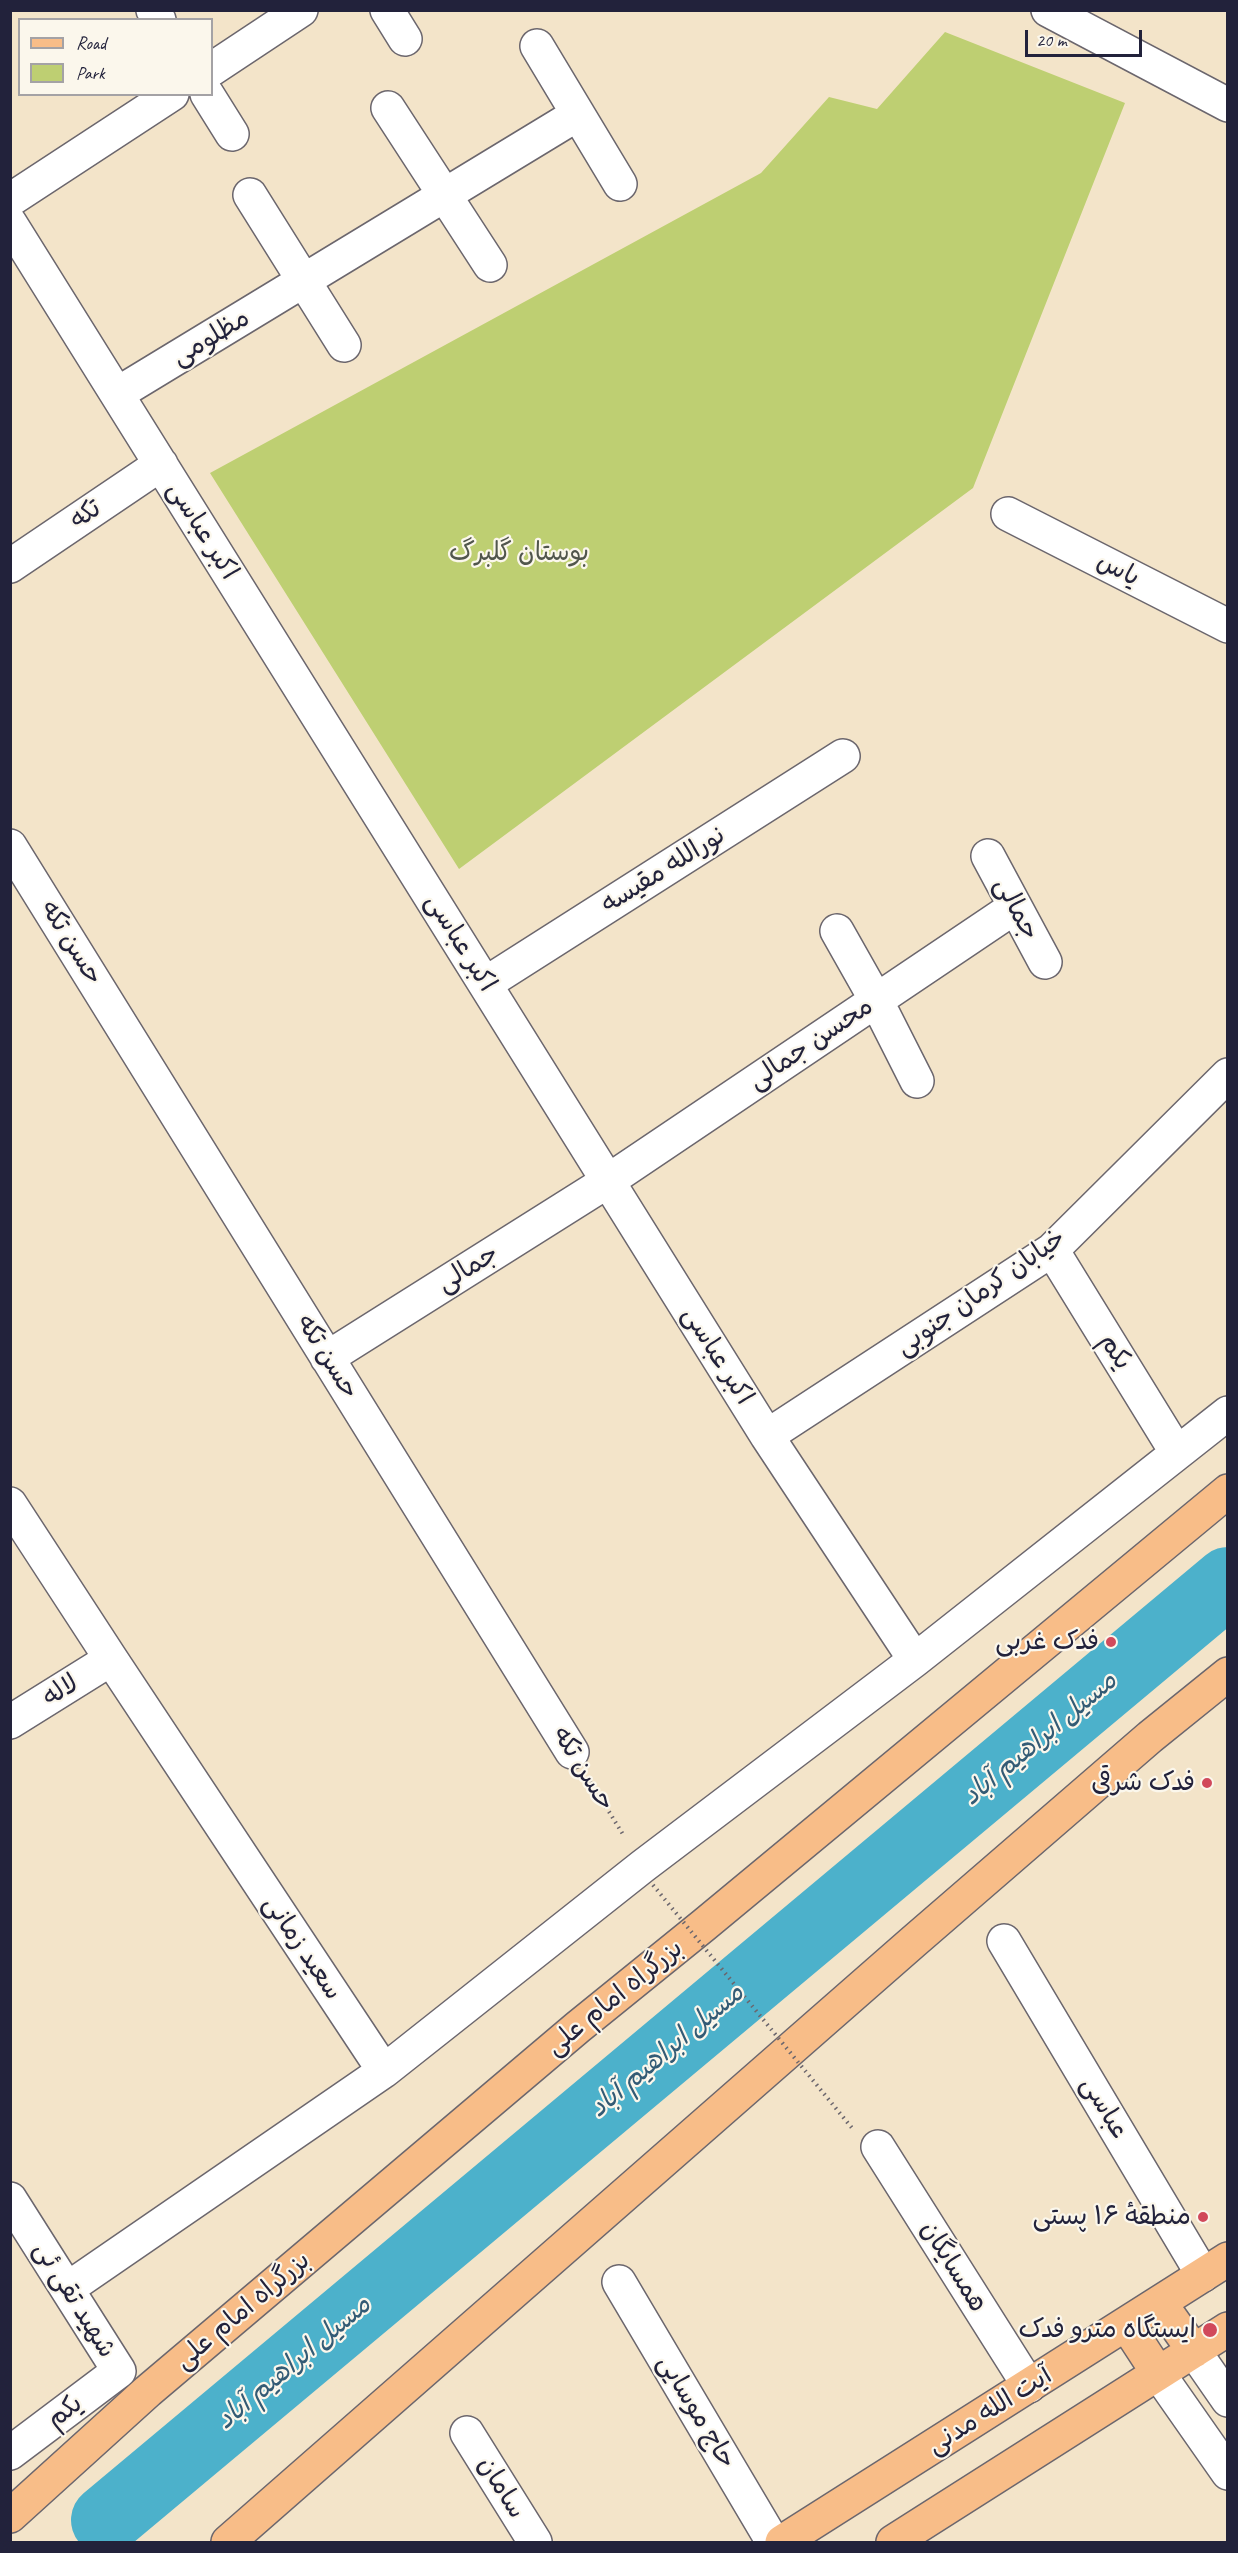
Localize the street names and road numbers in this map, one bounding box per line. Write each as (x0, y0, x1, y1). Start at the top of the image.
street label: مظلومی (167, 303, 255, 373)
street label: اکبر عباسی (160, 476, 244, 586)
street label: تکه (65, 493, 107, 537)
street label: یاس (1091, 546, 1145, 594)
street label: نورالله مقیسه (596, 819, 732, 921)
street label: جمالی (987, 872, 1045, 946)
street label: اکبر عباسی (418, 888, 502, 998)
street label: حسن تکه (33, 895, 109, 991)
street label: محسن جمالی (743, 991, 879, 1097)
street label: خیابان کرمان جنوبی (890, 1223, 1072, 1363)
street label: جمالی (432, 1238, 504, 1300)
street label: اکبر عباسی (675, 1301, 759, 1411)
street label: حسن تکه (289, 1309, 365, 1405)
street label: یکم (1092, 1328, 1138, 1376)
street label: لاله (37, 1668, 85, 1714)
street label: حسن تکه (545, 1721, 621, 1817)
street label: سعید زمانی (256, 1890, 348, 2006)
street label: بزرگراه امام علی (540, 1933, 690, 2063)
street label: عباسی (1073, 2071, 1135, 2145)
street label: همسایگان (913, 2216, 993, 2318)
street label: شهید تقی ئی (26, 2236, 122, 2364)
street label: بزرگراه امام علی (169, 2245, 317, 2377)
street label: حاج موسایی (650, 2350, 742, 2474)
street label: آیت الله مدنی (922, 2360, 1058, 2462)
street label: یکم (41, 2388, 89, 2436)
street label: سامان (470, 2451, 532, 2525)

